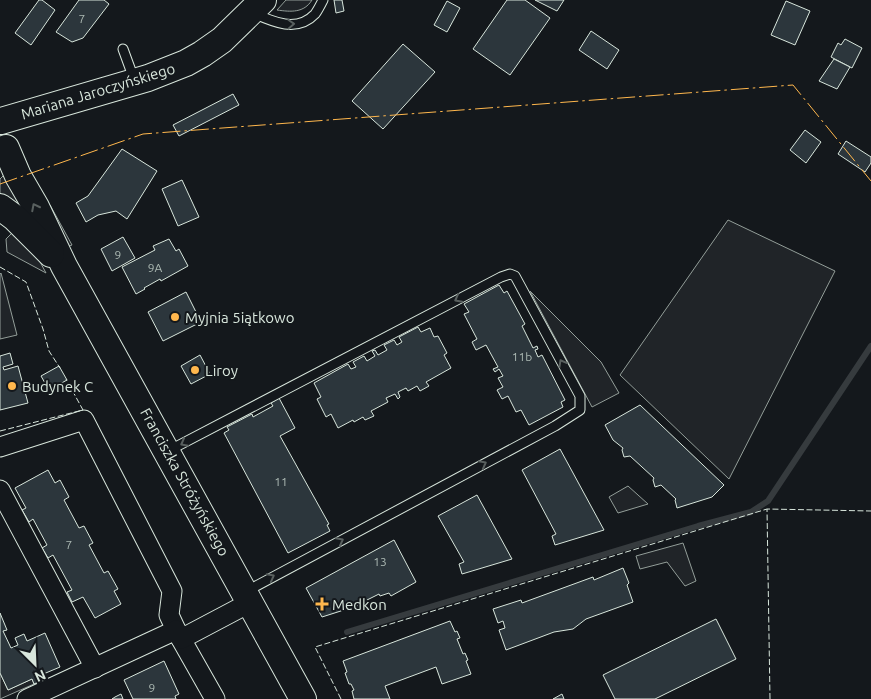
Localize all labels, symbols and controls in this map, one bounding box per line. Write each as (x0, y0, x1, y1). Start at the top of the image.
house number: 7 (79, 12, 85, 25)
one-way arrow (287, 19, 295, 30)
street label: Mariana Jaroczyńskiego (19, 59, 177, 123)
one-way arrow (31, 203, 41, 212)
house number: 9 (115, 248, 121, 261)
house number: 9A (148, 261, 162, 274)
one-way arrow (454, 293, 463, 303)
place label: Myjnia 5iątkowo (185, 309, 294, 326)
marker: Myjnia 5iątkowo (169, 311, 181, 323)
house number: 11b (512, 350, 532, 363)
one-way arrow (558, 359, 568, 368)
place label: Liroy (205, 362, 238, 379)
marker: Liroy (189, 364, 201, 376)
place label: Budynek C (22, 378, 93, 395)
marker: Budynek C (6, 380, 18, 392)
street label: Franciszka Stróżyńskiego (137, 405, 233, 559)
one-way arrow (181, 436, 190, 446)
one-way arrow (478, 461, 487, 471)
house number: 11 (274, 475, 288, 488)
one-way arrow (334, 537, 343, 547)
house number: 7 (66, 538, 72, 551)
house number: 13 (373, 555, 387, 568)
one-way arrow (265, 574, 274, 584)
place label: Medkon (332, 596, 387, 613)
marker: Medkon (316, 598, 328, 610)
north arrow (10, 639, 60, 689)
text: N (32, 666, 48, 685)
house number: 9 (149, 681, 155, 694)

